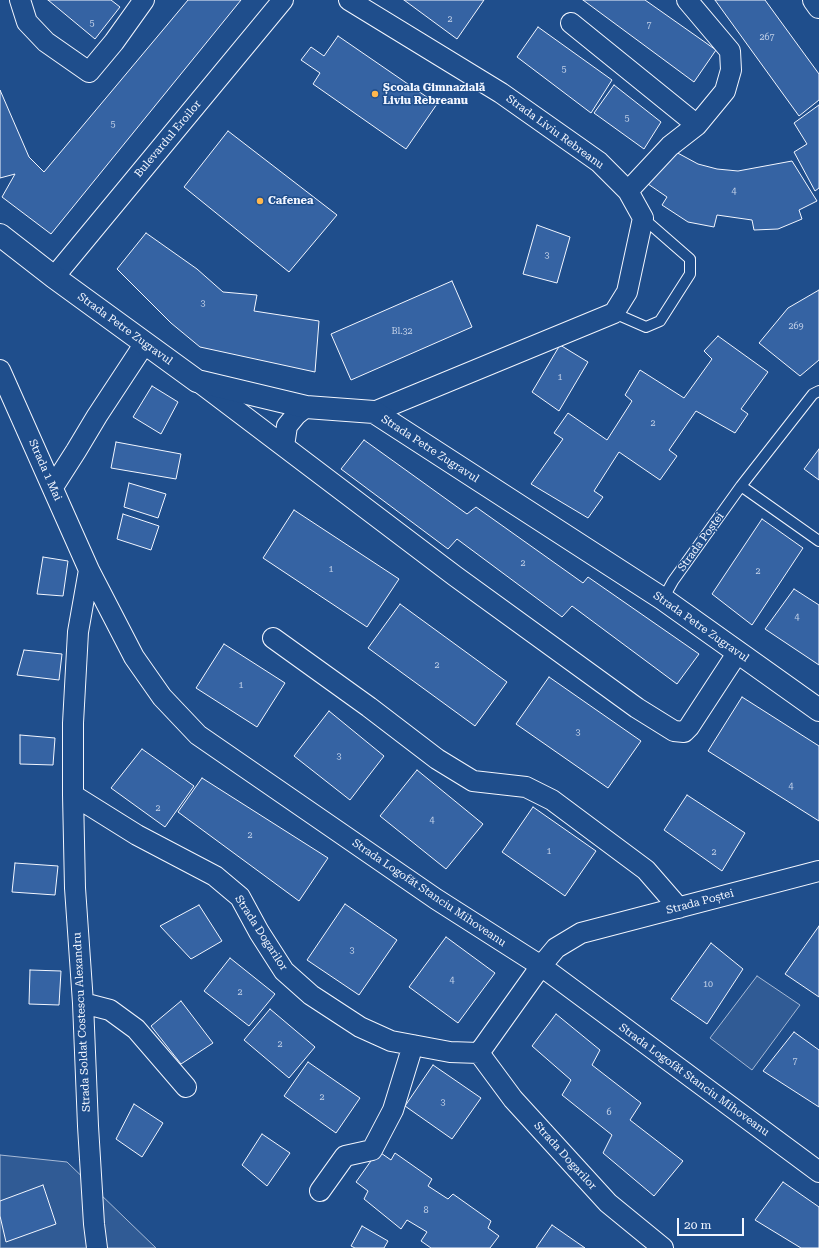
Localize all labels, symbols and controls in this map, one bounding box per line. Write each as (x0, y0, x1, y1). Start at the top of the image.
house number: 2 (447, 14, 453, 24)
house number: 5 (89, 18, 95, 28)
house number: 7 (646, 20, 652, 30)
house number: 267 (759, 32, 775, 42)
house number: 5 (561, 64, 567, 74)
place label: Școala Gimnazială Liviu Rebreanu (383, 81, 485, 107)
marker: Școala Gimnazială Liviu Rebreanu (370, 89, 380, 99)
street label: Strada Liviu Rebreanu (504, 92, 606, 172)
street label: Bulevardul Eroilor (132, 98, 204, 180)
house number: 5 (624, 113, 630, 123)
house number: 5 (110, 119, 116, 129)
house number: 4 (731, 186, 737, 196)
place label: Cafenea (268, 194, 313, 208)
marker: Cafenea (255, 196, 265, 206)
house number: 3 (544, 250, 550, 260)
street label: Strada Petre Zugravul (75, 290, 175, 368)
house number: 3 (200, 298, 206, 308)
house number: 269 (788, 321, 804, 331)
house number: Bl.32 (391, 326, 413, 336)
house number: 1 (557, 372, 563, 382)
street label: Strada Petre Zugravul (379, 412, 481, 486)
house number: 2 (650, 418, 656, 428)
street label: Strada 1 Mai (26, 437, 64, 503)
street label: Strada Poștei (675, 510, 727, 574)
house number: 2 (520, 558, 526, 568)
house number: 1 (328, 564, 334, 574)
house number: 2 (755, 566, 761, 576)
street label: Strada Petre Zugravul (651, 589, 751, 665)
house number: 4 (794, 612, 800, 622)
house number: 2 (434, 660, 440, 670)
house number: 1 (238, 680, 244, 690)
house number: 3 (575, 727, 581, 737)
house number: 3 (336, 751, 342, 761)
house number: 4 (788, 781, 794, 791)
house number: 2 (155, 803, 161, 813)
house number: 4 (429, 815, 435, 825)
house number: 2 (247, 830, 253, 840)
street label: Strada Logofăt Stanciu Mihoveanu (350, 836, 508, 950)
house number: 1 (546, 846, 552, 856)
house number: 2 (711, 847, 717, 857)
street label: Strada Poștei (665, 887, 735, 917)
street label: Strada Dogarilor (232, 893, 290, 973)
street label: Strada Soldat Costescu Alexandru (71, 932, 93, 1112)
house number: 3 (349, 945, 355, 955)
house number: 4 (449, 975, 455, 985)
house number: 10 (703, 979, 713, 989)
house number: 2 (237, 987, 243, 997)
street label: Strada Logofăt Stanciu Mihoveanu (616, 1021, 772, 1139)
house number: 2 (277, 1039, 283, 1049)
house number: 7 (792, 1056, 798, 1066)
house number: 2 (319, 1092, 325, 1102)
house number: 3 (440, 1097, 446, 1107)
house number: 6 (606, 1107, 612, 1117)
street label: Strada Dogarilor (531, 1119, 599, 1193)
house number: 8 (423, 1205, 429, 1215)
scale bar (679, 1210, 746, 1236)
text: 20 m (684, 1218, 711, 1232)

